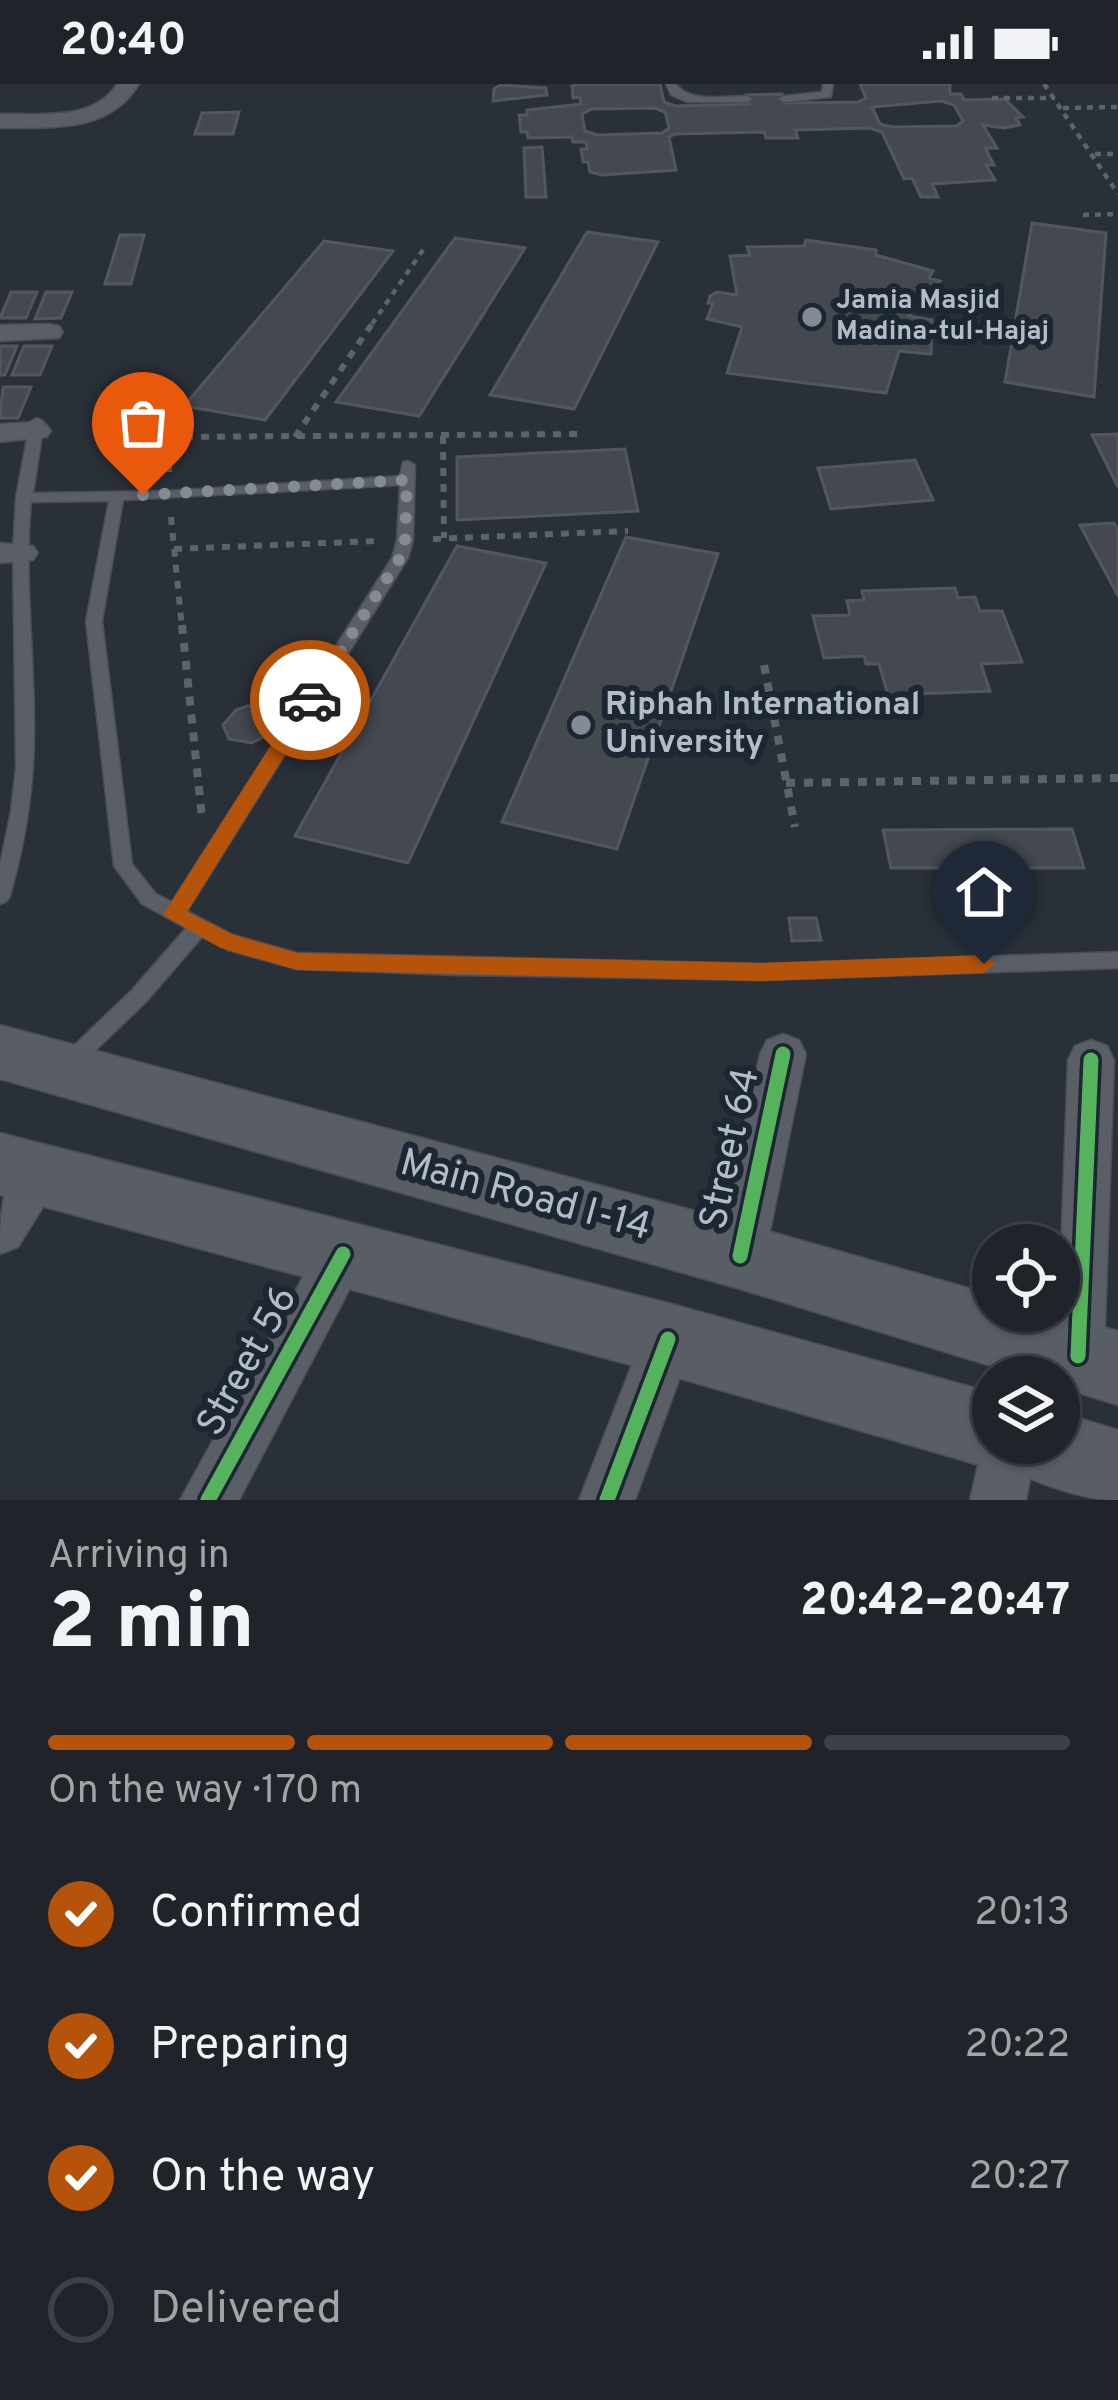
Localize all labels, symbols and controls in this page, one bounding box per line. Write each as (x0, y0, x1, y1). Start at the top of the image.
text: 20:40 (60, 14, 187, 71)
place label: Jamia Masjid Madina-tul-Hajaj (836, 284, 1049, 349)
marker: Jamia Masjid Madina-tul-Hajaj (799, 304, 825, 330)
pin (92, 372, 194, 495)
icon: bag (110, 390, 176, 456)
courier (250, 640, 370, 760)
icon: car (277, 667, 343, 733)
place label: Riphah International University (605, 685, 920, 765)
marker: Riphah International University (568, 712, 594, 738)
pin (933, 841, 1035, 964)
icon: home (951, 859, 1017, 925)
street label: Street 64 (691, 1064, 773, 1234)
street label: Main Road I-14 (394, 1140, 656, 1254)
map controls (972, 1224, 1080, 1464)
button: locate (972, 1224, 1080, 1332)
street label: Street 56 (188, 1278, 310, 1446)
button: layers (972, 1356, 1080, 1464)
text: Arriving in (48, 1533, 230, 1582)
text: 20:42–20:47 (800, 1574, 1070, 1631)
text: 2 min (48, 1577, 254, 1676)
text: On the way · 170 m (48, 1768, 362, 1817)
icon: check (48, 1881, 114, 1947)
text: Confirmed (150, 1886, 362, 1943)
text: 20:13 (974, 1890, 1070, 1939)
icon: check (48, 2013, 114, 2079)
text: Preparing (150, 2018, 350, 2075)
text: 20:22 (965, 2022, 1070, 2071)
icon: check (48, 2145, 114, 2211)
text: On the way (150, 2150, 375, 2207)
text: 20:27 (968, 2154, 1070, 2203)
text: Delivered (150, 2282, 342, 2339)

